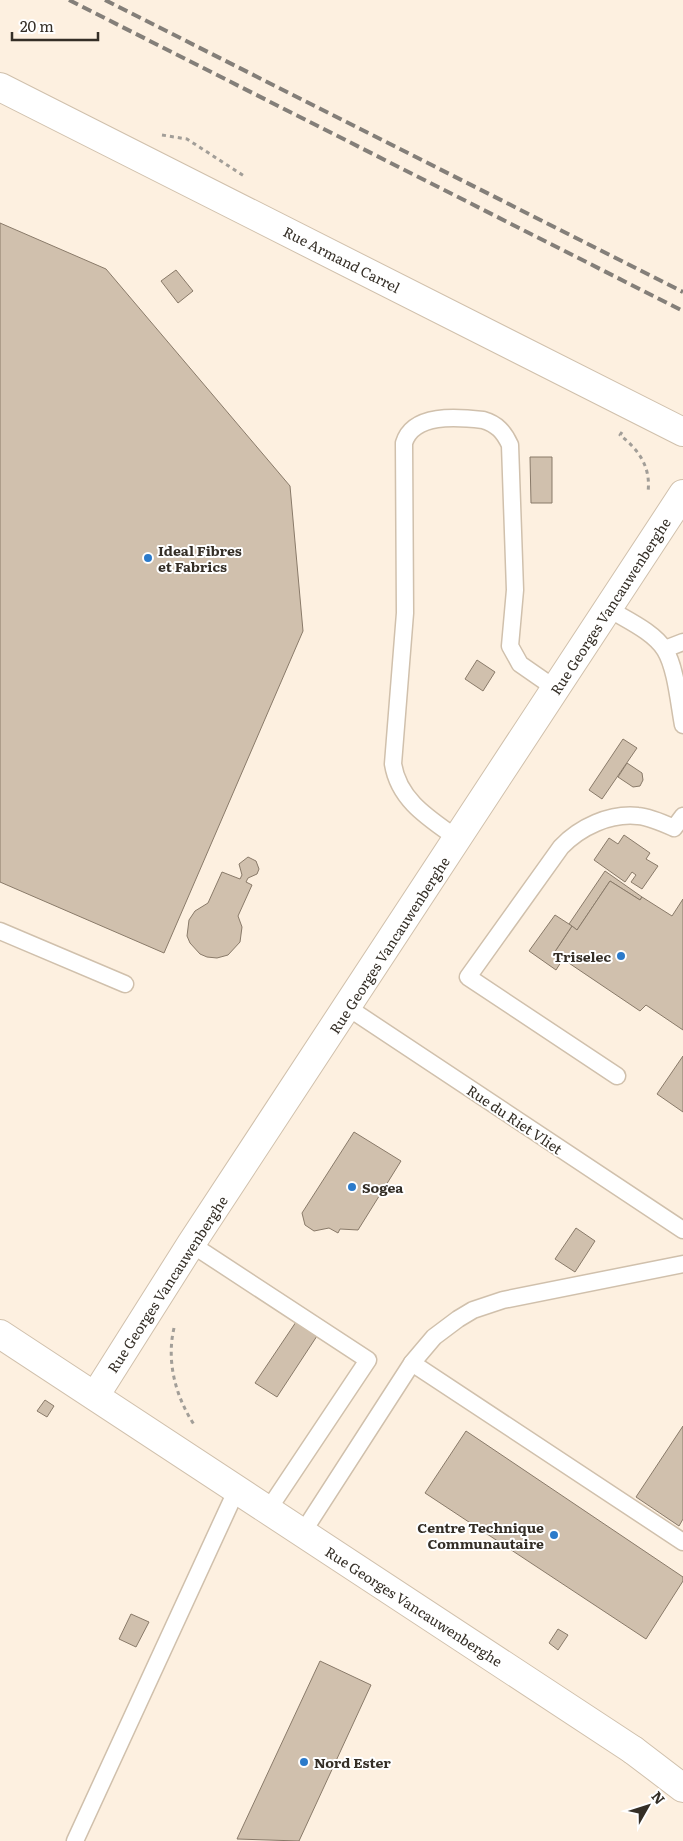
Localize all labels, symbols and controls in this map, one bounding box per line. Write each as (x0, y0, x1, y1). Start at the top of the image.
scale bar (12, 10, 99, 42)
text: 20 m (20, 14, 54, 37)
street label: Rue Armand Carrel (280, 221, 404, 297)
street label: Rue Georges Vancauwenberghe (545, 514, 675, 698)
place label: Ideal Fibres et Fabrics (158, 540, 242, 576)
marker: Ideal Fibres et Fabrics (142, 552, 154, 564)
street label: Rue Georges Vancauwenberghe (324, 853, 454, 1037)
place label: Triselec (553, 946, 611, 966)
marker: Triselec (615, 950, 627, 962)
street label: Rue du Riet Vliet (463, 1080, 567, 1159)
place label: Sogea (362, 1177, 404, 1197)
marker: Sogea (346, 1181, 358, 1193)
street label: Rue Georges Vancauwenberghe (102, 1192, 232, 1376)
place label: Centre Technique Communautaire (417, 1517, 544, 1553)
marker: Centre Technique Communautaire (548, 1529, 560, 1541)
street label: Rue Georges Vancauwenberghe (322, 1541, 506, 1671)
place label: Nord Ester (314, 1752, 391, 1772)
marker: Nord Ester (298, 1756, 310, 1768)
north arrow (623, 1781, 673, 1831)
text: N (647, 1786, 671, 1808)

